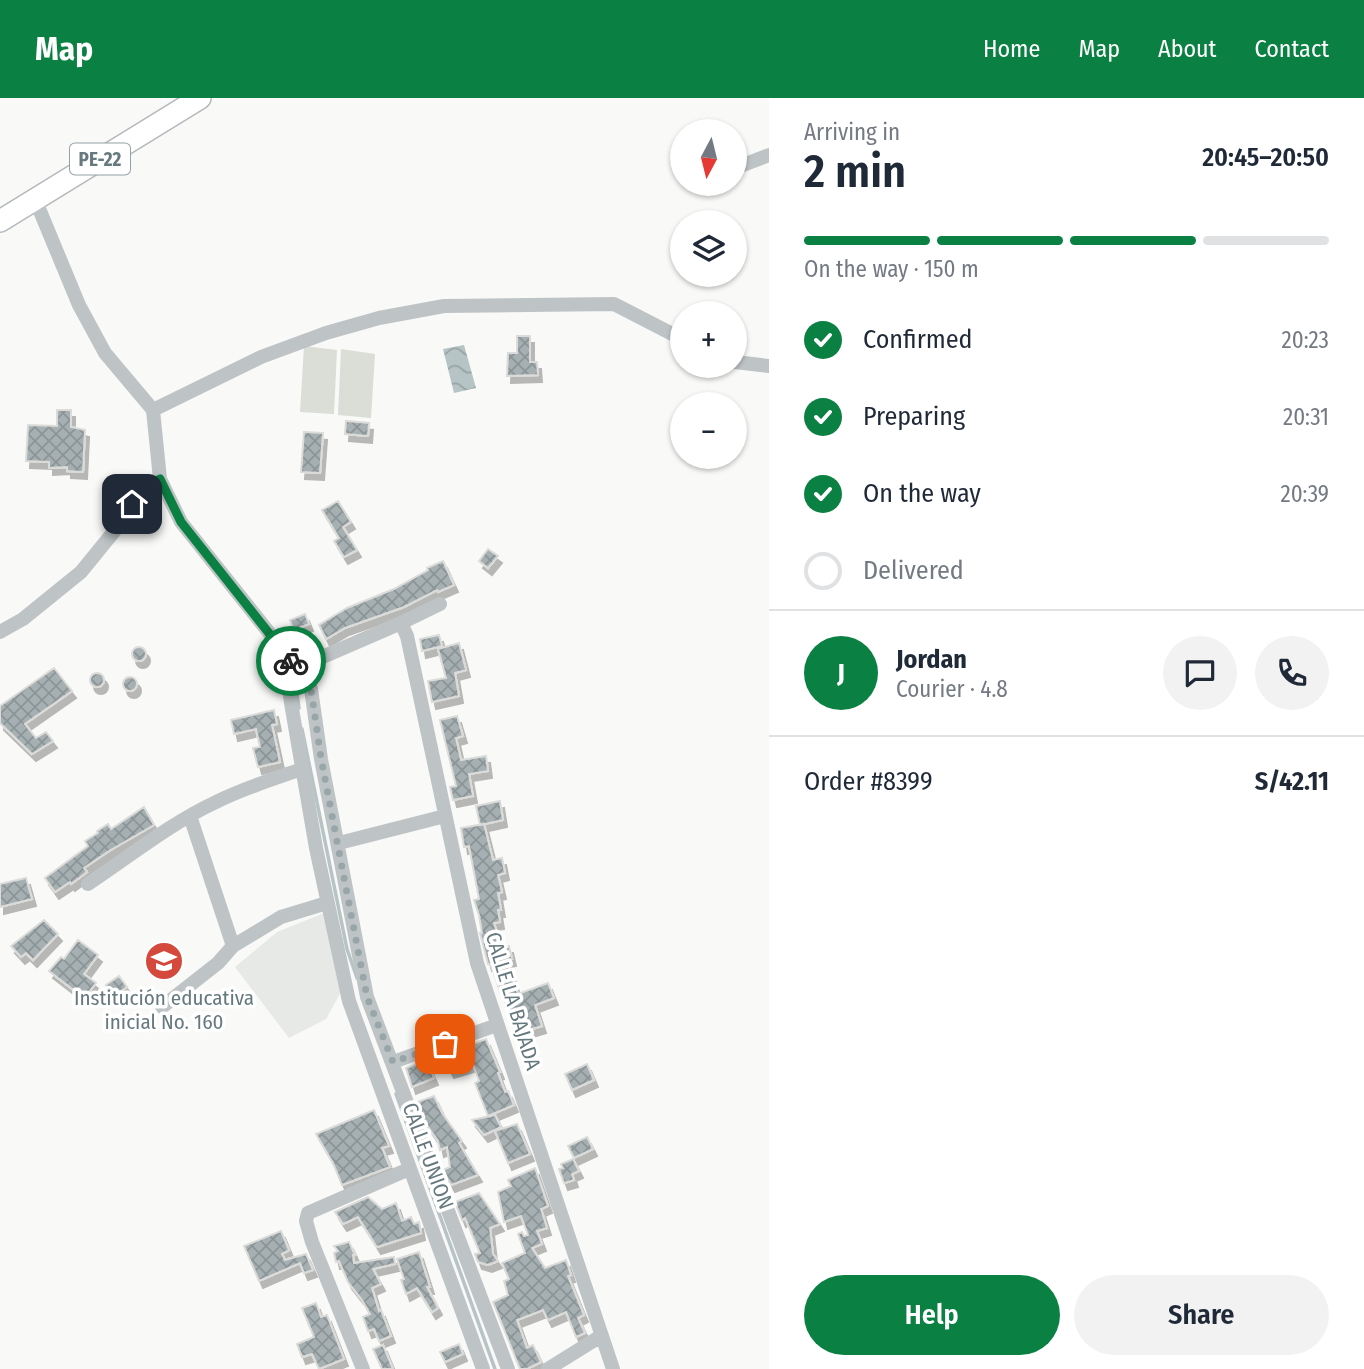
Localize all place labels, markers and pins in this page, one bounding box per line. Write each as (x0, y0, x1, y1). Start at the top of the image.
pin (102, 474, 162, 534)
school or university icon: Institución educativa inicial No. 160 (143, 940, 185, 982)
place label: Institución educativa inicial No. 160 (74, 985, 254, 1035)
pin (415, 1014, 475, 1074)

